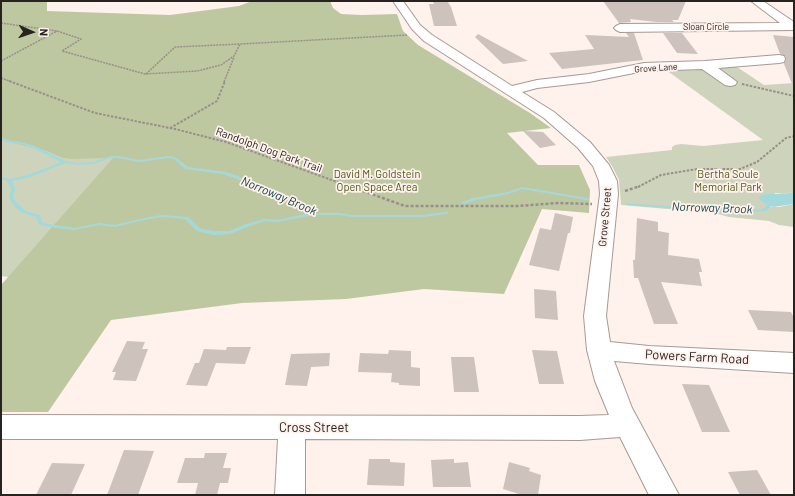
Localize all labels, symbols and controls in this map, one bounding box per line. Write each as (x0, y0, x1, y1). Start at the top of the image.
north arrow (12, 12, 52, 52)
street label: Sloan Circle (683, 22, 729, 32)
text: N (38, 29, 51, 36)
street label: Grove Lane (634, 61, 678, 75)
street label: Randolph Dog Park Trail (214, 125, 324, 175)
park label: David M. Goldstein Open Space Area (334, 167, 420, 193)
park label: Bertha Soule Memorial Park (694, 167, 762, 193)
water label: Norroway Brook (239, 174, 319, 218)
street label: Grove Street (596, 187, 614, 247)
water label: Norroway Brook (671, 199, 753, 217)
street label: Powers Farm Road (644, 346, 750, 368)
street label: Cross Street (279, 420, 349, 436)

